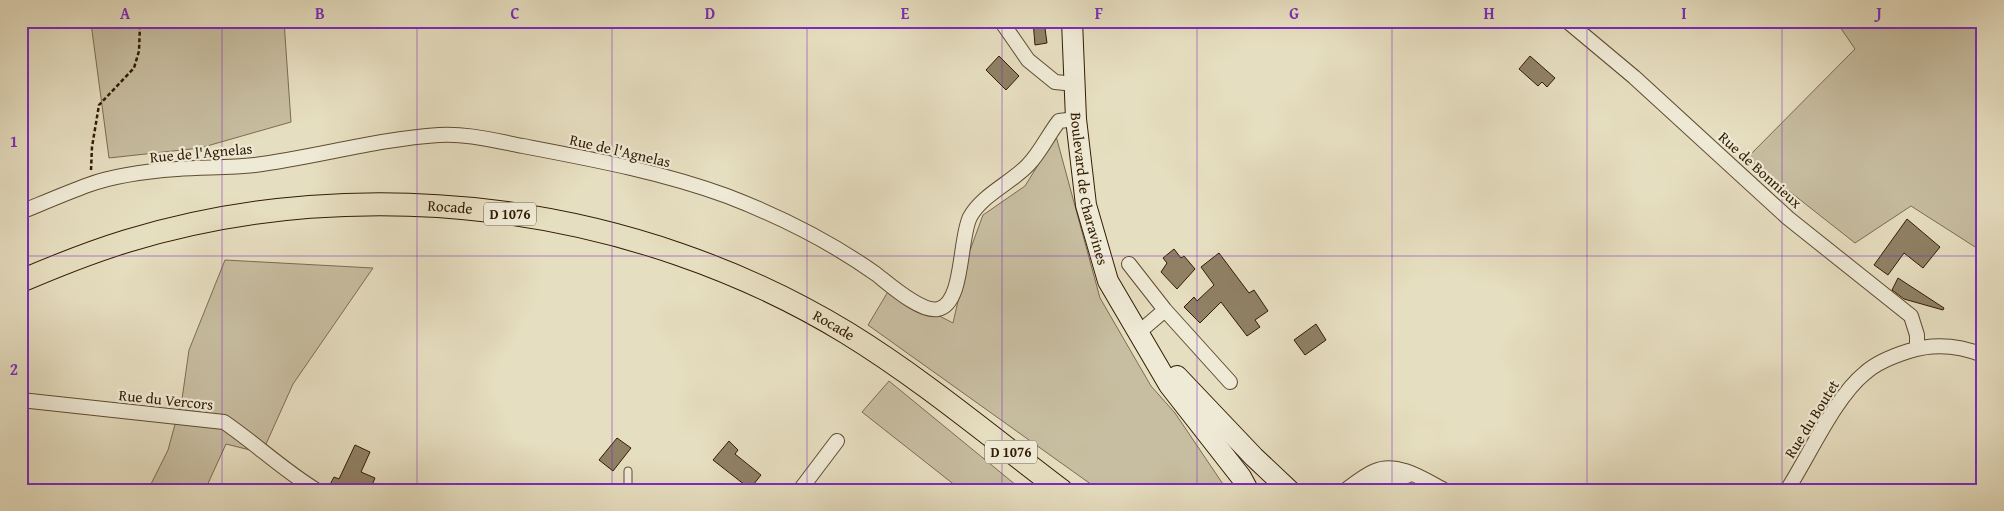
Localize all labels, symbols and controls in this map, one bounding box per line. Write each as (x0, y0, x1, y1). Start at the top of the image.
text: A (120, 1, 131, 25)
text: B (315, 1, 325, 25)
text: C (510, 1, 520, 25)
text: D (705, 1, 715, 25)
text: E (901, 1, 910, 25)
text: F (1095, 1, 1103, 25)
text: G (1289, 1, 1299, 25)
text: H (1483, 1, 1495, 25)
text: I (1681, 1, 1687, 25)
text: J (1873, 1, 1882, 25)
street label: Boulevard de Charavines (1066, 112, 1114, 267)
street label: Rue de Bonnieux (1714, 127, 1807, 213)
text: 1 (10, 129, 18, 153)
street label: Rue de l'Agnelas (568, 129, 673, 172)
street label: Rue de l'Agnelas (149, 138, 253, 167)
street label: Rocade (427, 194, 474, 219)
road number: D 1076 (484, 202, 536, 225)
street label: Rocade (809, 304, 859, 345)
text: 2 (10, 357, 18, 381)
street label: Rue du Boutet (1779, 375, 1844, 462)
street label: Rue du Vercors (118, 384, 214, 415)
road number: D 1076 (985, 441, 1037, 464)

